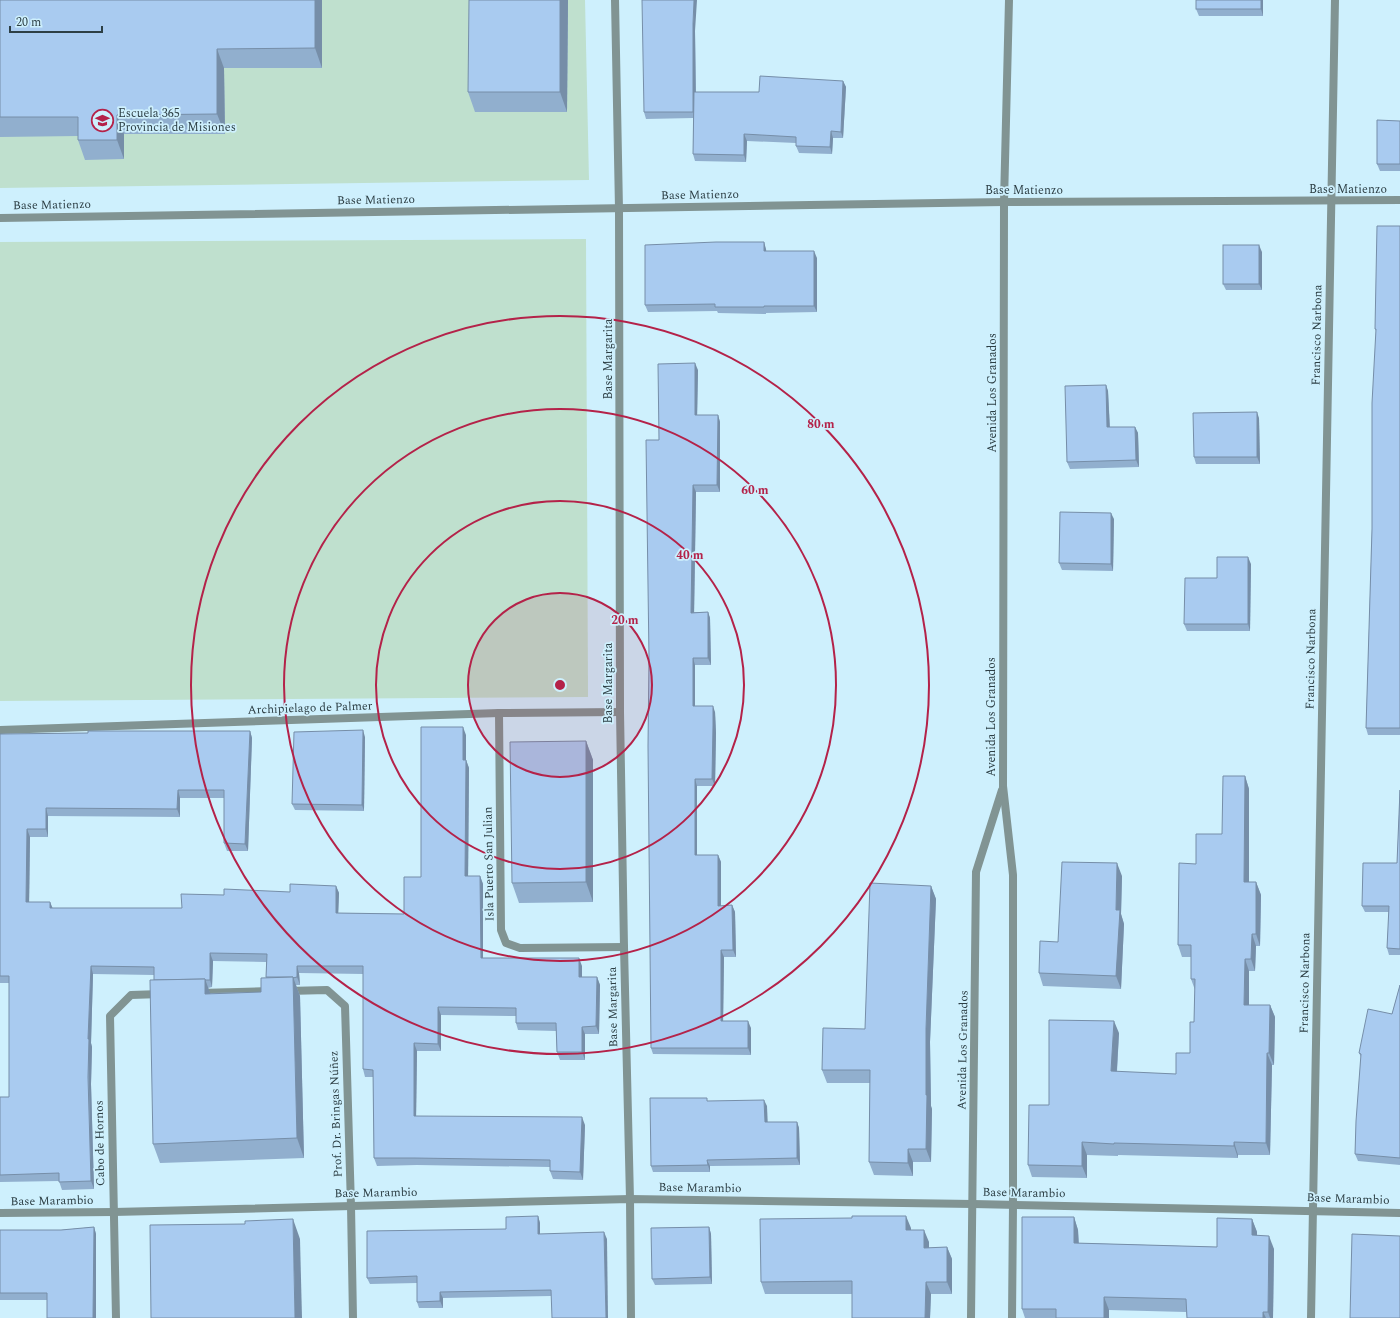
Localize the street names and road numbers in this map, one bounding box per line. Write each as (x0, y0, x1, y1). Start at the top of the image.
street label: Base Matienzo (1309, 180, 1387, 199)
street label: Base Matienzo (985, 181, 1063, 200)
street label: Base Matienzo (661, 185, 739, 205)
street label: Base Matienzo (337, 190, 415, 210)
street label: Base Matienzo (13, 195, 91, 215)
street label: Francisco Narbona (1307, 284, 1327, 386)
street label: Base Margarita (599, 318, 618, 399)
street label: Avenida Los Granados (983, 333, 1002, 453)
street label: Francisco Narbona (1301, 608, 1321, 710)
street label: Base Margarita (599, 642, 618, 723)
street label: Avenida Los Granados (982, 657, 1001, 777)
street label: Archipielago de Palmer (247, 696, 373, 720)
street label: Isla Puerto San Julian (478, 806, 500, 922)
street label: Francisco Narbona (1295, 932, 1315, 1034)
street label: Base Margarita (603, 966, 623, 1048)
street label: Avenida Los Granados (952, 990, 974, 1110)
street label: Prof. Dr. Bringas Núñez (324, 1050, 348, 1178)
street label: Cabo de Hornos (90, 1100, 110, 1186)
street label: Base Marambio (658, 1178, 742, 1198)
street label: Base Marambio (334, 1183, 418, 1203)
street label: Base Marambio (982, 1183, 1066, 1203)
street label: Base Marambio (1306, 1188, 1390, 1210)
street label: Base Marambio (10, 1191, 94, 1211)

